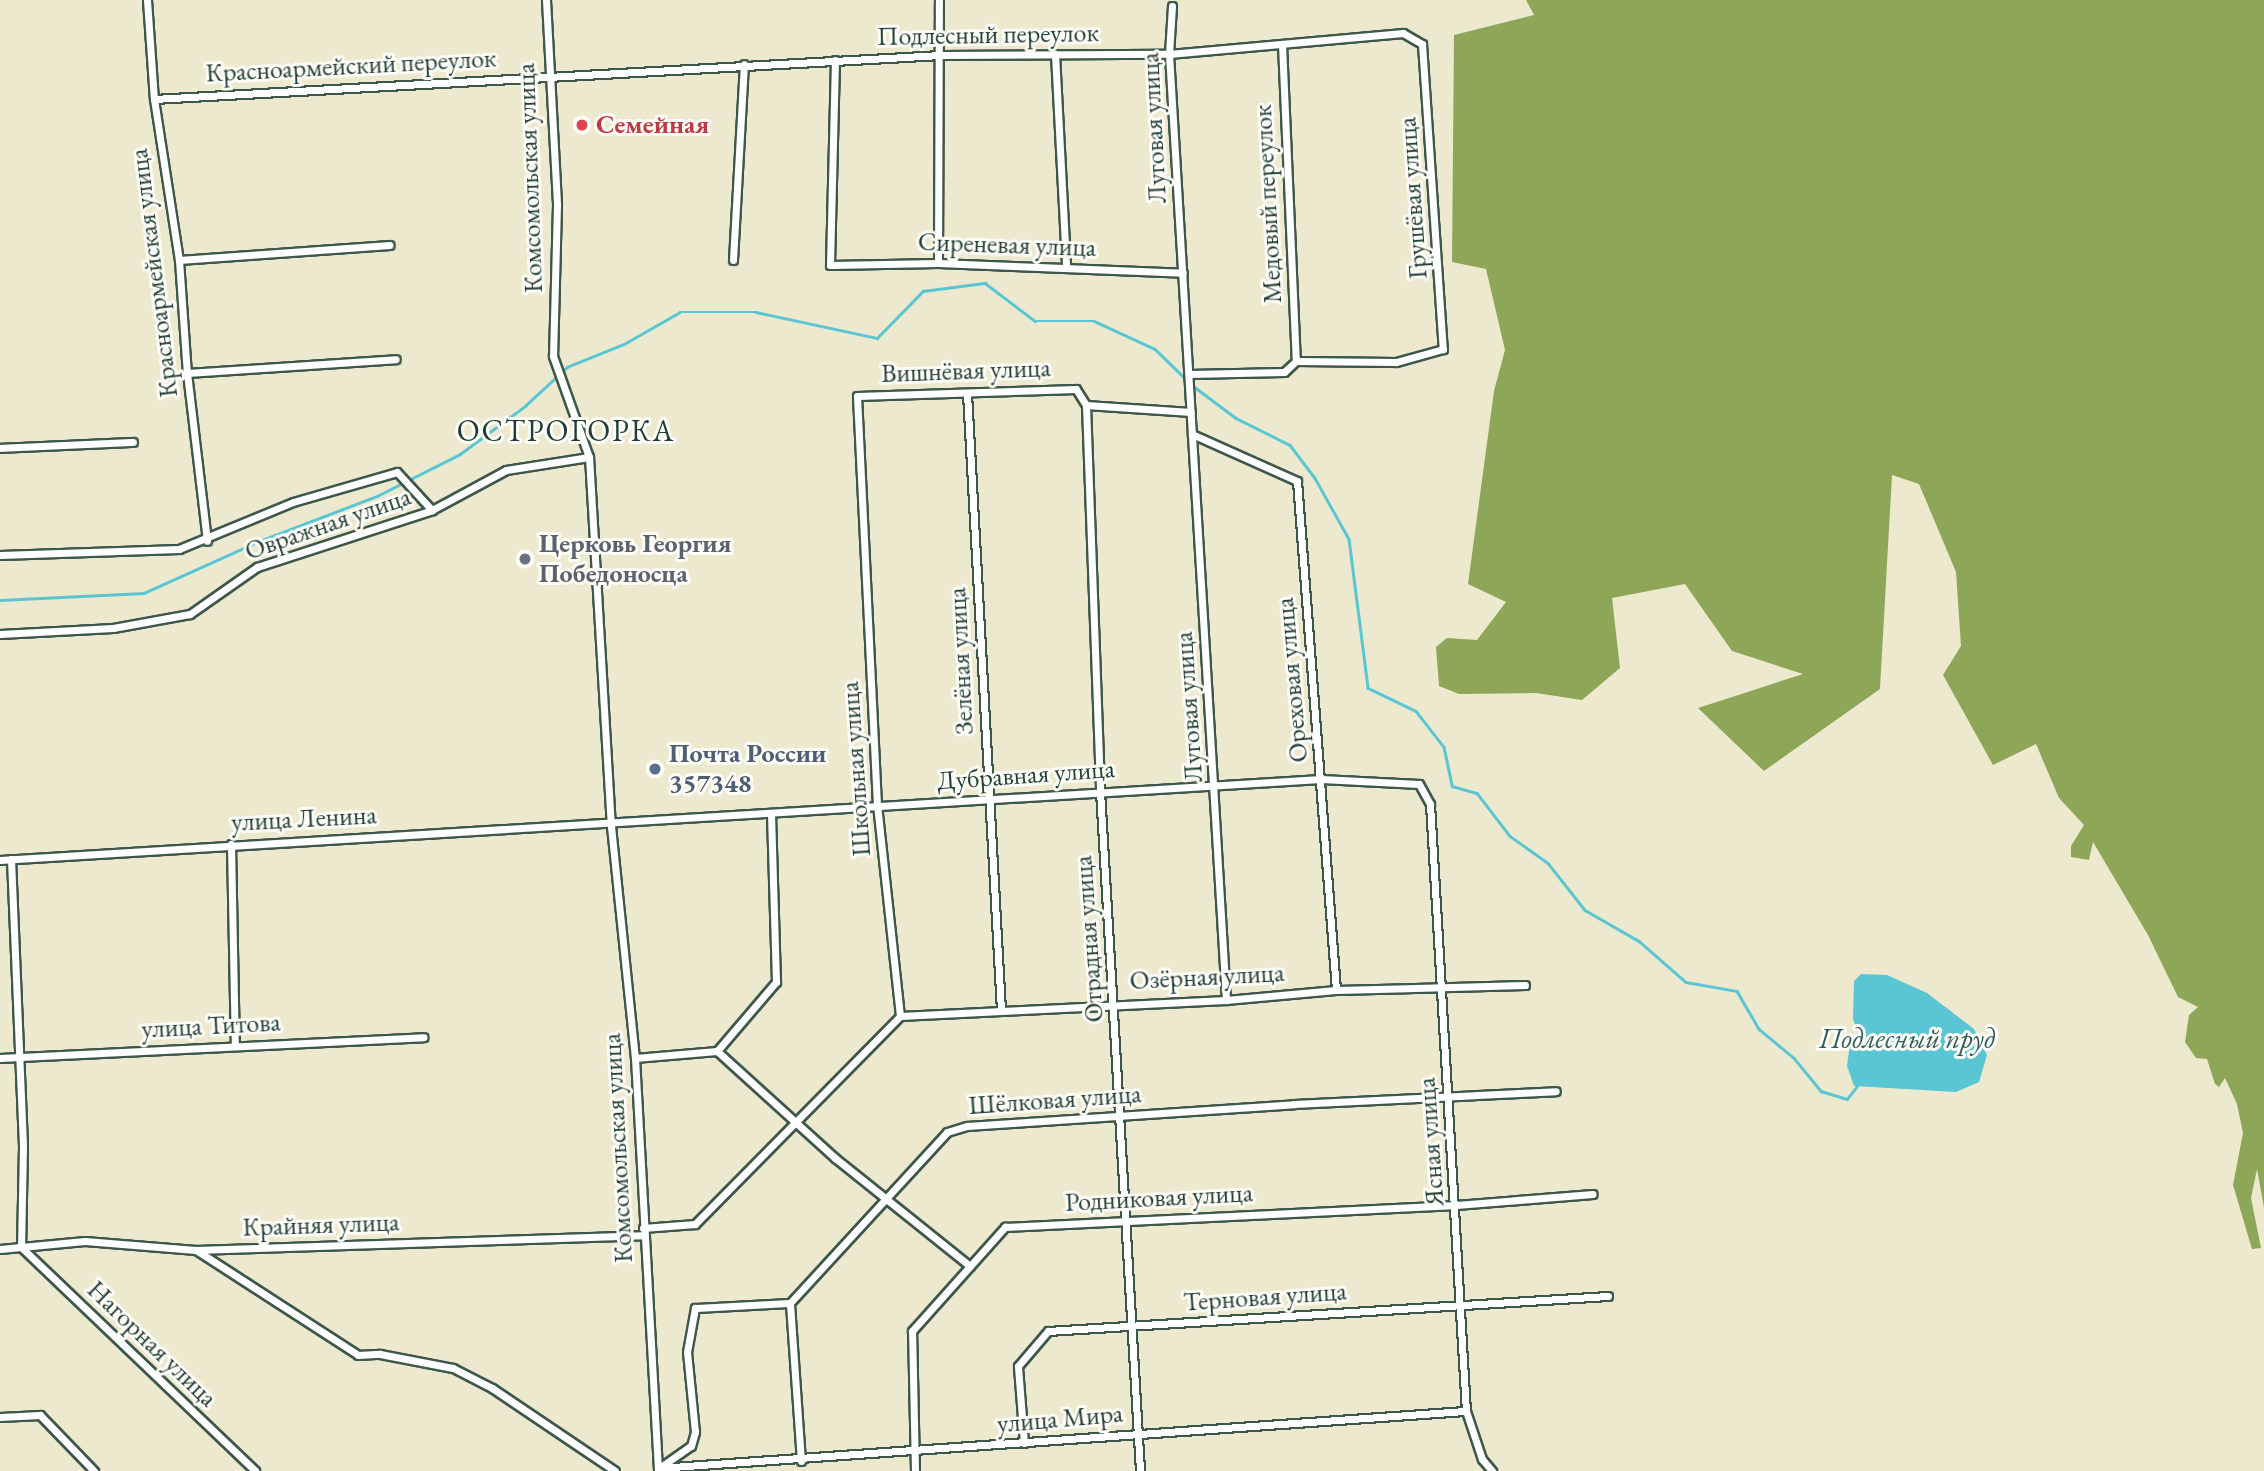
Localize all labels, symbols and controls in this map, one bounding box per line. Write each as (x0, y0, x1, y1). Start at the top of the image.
street label: Подлесный переулок (877, 17, 1099, 53)
street label: Красноармейский переулок (205, 43, 497, 89)
street label: Луговая улица (1134, 52, 1174, 204)
street label: Комсомольская улица (510, 63, 550, 293)
street label: Медовый переулок (1247, 104, 1289, 304)
place label: Семейная (596, 109, 709, 141)
street label: Грушёвая улица (1392, 116, 1434, 280)
marker: Семейная (574, 117, 590, 133)
street label: Красноармейская улица (123, 147, 185, 399)
street label: Сиреневая улица (917, 226, 1097, 264)
street label: Вишнёвая улица (881, 352, 1051, 390)
district label: ОСТРОГОРКА (458, 413, 674, 449)
street label: Овражная улица (241, 481, 415, 567)
place label: Церковь Георгия Победоносца (539, 528, 732, 590)
marker: Церковь Георгия Победоносца (517, 551, 533, 567)
street label: Зелёная улица (942, 587, 980, 735)
street label: Ореховая улица (1269, 596, 1315, 764)
street label: Луговая улица (1168, 631, 1210, 783)
street label: Школьная улица (834, 681, 878, 857)
place label: Почта России 357348 (669, 738, 826, 800)
street label: Дубравная улица (936, 753, 1116, 797)
marker: Почта России 357348 (647, 761, 663, 777)
street label: улица Ленина (230, 800, 378, 838)
street label: Отрадная улица (1068, 855, 1110, 1023)
street label: Озёрная улица (1129, 957, 1285, 997)
street label: улица Титова (141, 1007, 281, 1045)
water label: Подлесный пруд (1819, 1021, 1995, 1055)
street label: Комсомольская улица (596, 1032, 640, 1264)
street label: Ясная улица (1411, 1077, 1451, 1207)
street label: Шёлковая улица (968, 1078, 1142, 1122)
street label: Родниковая улица (1064, 1177, 1254, 1219)
street label: Крайняя улица (242, 1207, 400, 1243)
street label: Нагорная улица (81, 1274, 223, 1414)
street label: Терновая улица (1182, 1276, 1348, 1318)
street label: улица Мира (996, 1398, 1124, 1440)

